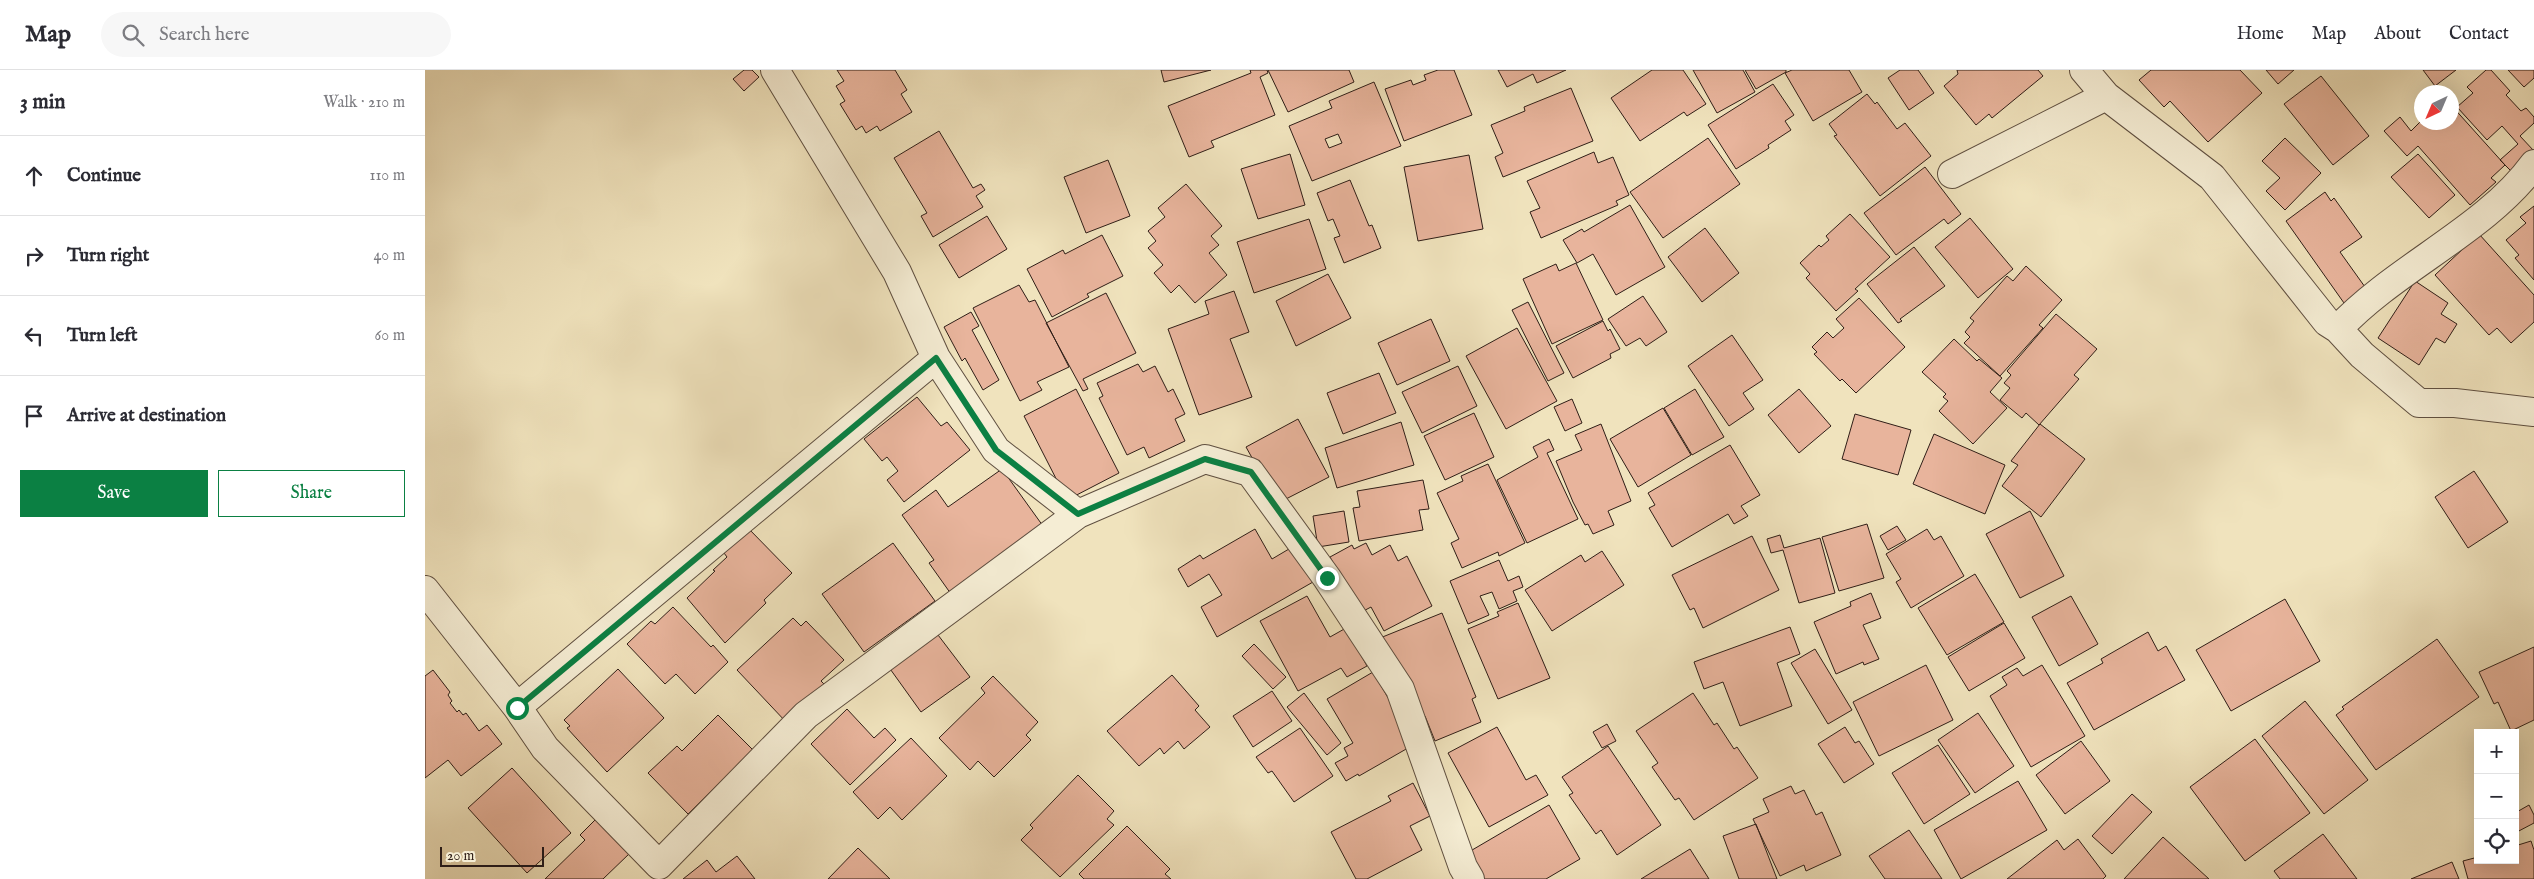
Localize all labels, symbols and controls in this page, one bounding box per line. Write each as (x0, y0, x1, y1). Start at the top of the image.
search box (101, 12, 451, 57)
text: Map (25, 19, 71, 50)
icon: search (119, 21, 147, 49)
text: Search here (159, 23, 250, 47)
text: Home (2237, 23, 2284, 46)
text: Map (2312, 23, 2346, 46)
text: About (2374, 23, 2421, 46)
text: Contact (2449, 23, 2509, 46)
north arrow (2414, 85, 2459, 130)
text: 3 min (20, 89, 65, 116)
text: Walk · 210 m (323, 93, 405, 113)
icon: ahead (20, 162, 48, 190)
text: Continue (67, 164, 141, 188)
text: 110 m (369, 166, 405, 186)
icon: right (20, 242, 48, 270)
text: Turn right (67, 244, 149, 268)
text: 40 m (373, 246, 405, 266)
icon: left (20, 322, 48, 350)
text: Turn left (67, 324, 138, 348)
text: 60 m (375, 326, 405, 346)
icon: arrive (20, 402, 48, 430)
text: Arrive at destination (67, 404, 226, 428)
button: Save (20, 470, 208, 517)
button: Share (218, 470, 405, 517)
route end (1316, 567, 1339, 590)
route start (506, 697, 529, 720)
map controls (2474, 729, 2519, 864)
button: + (2474, 729, 2519, 774)
button: − (2474, 774, 2519, 819)
button: locate (2474, 819, 2519, 864)
scale bar (440, 844, 544, 867)
text: 20 m (447, 847, 474, 865)

